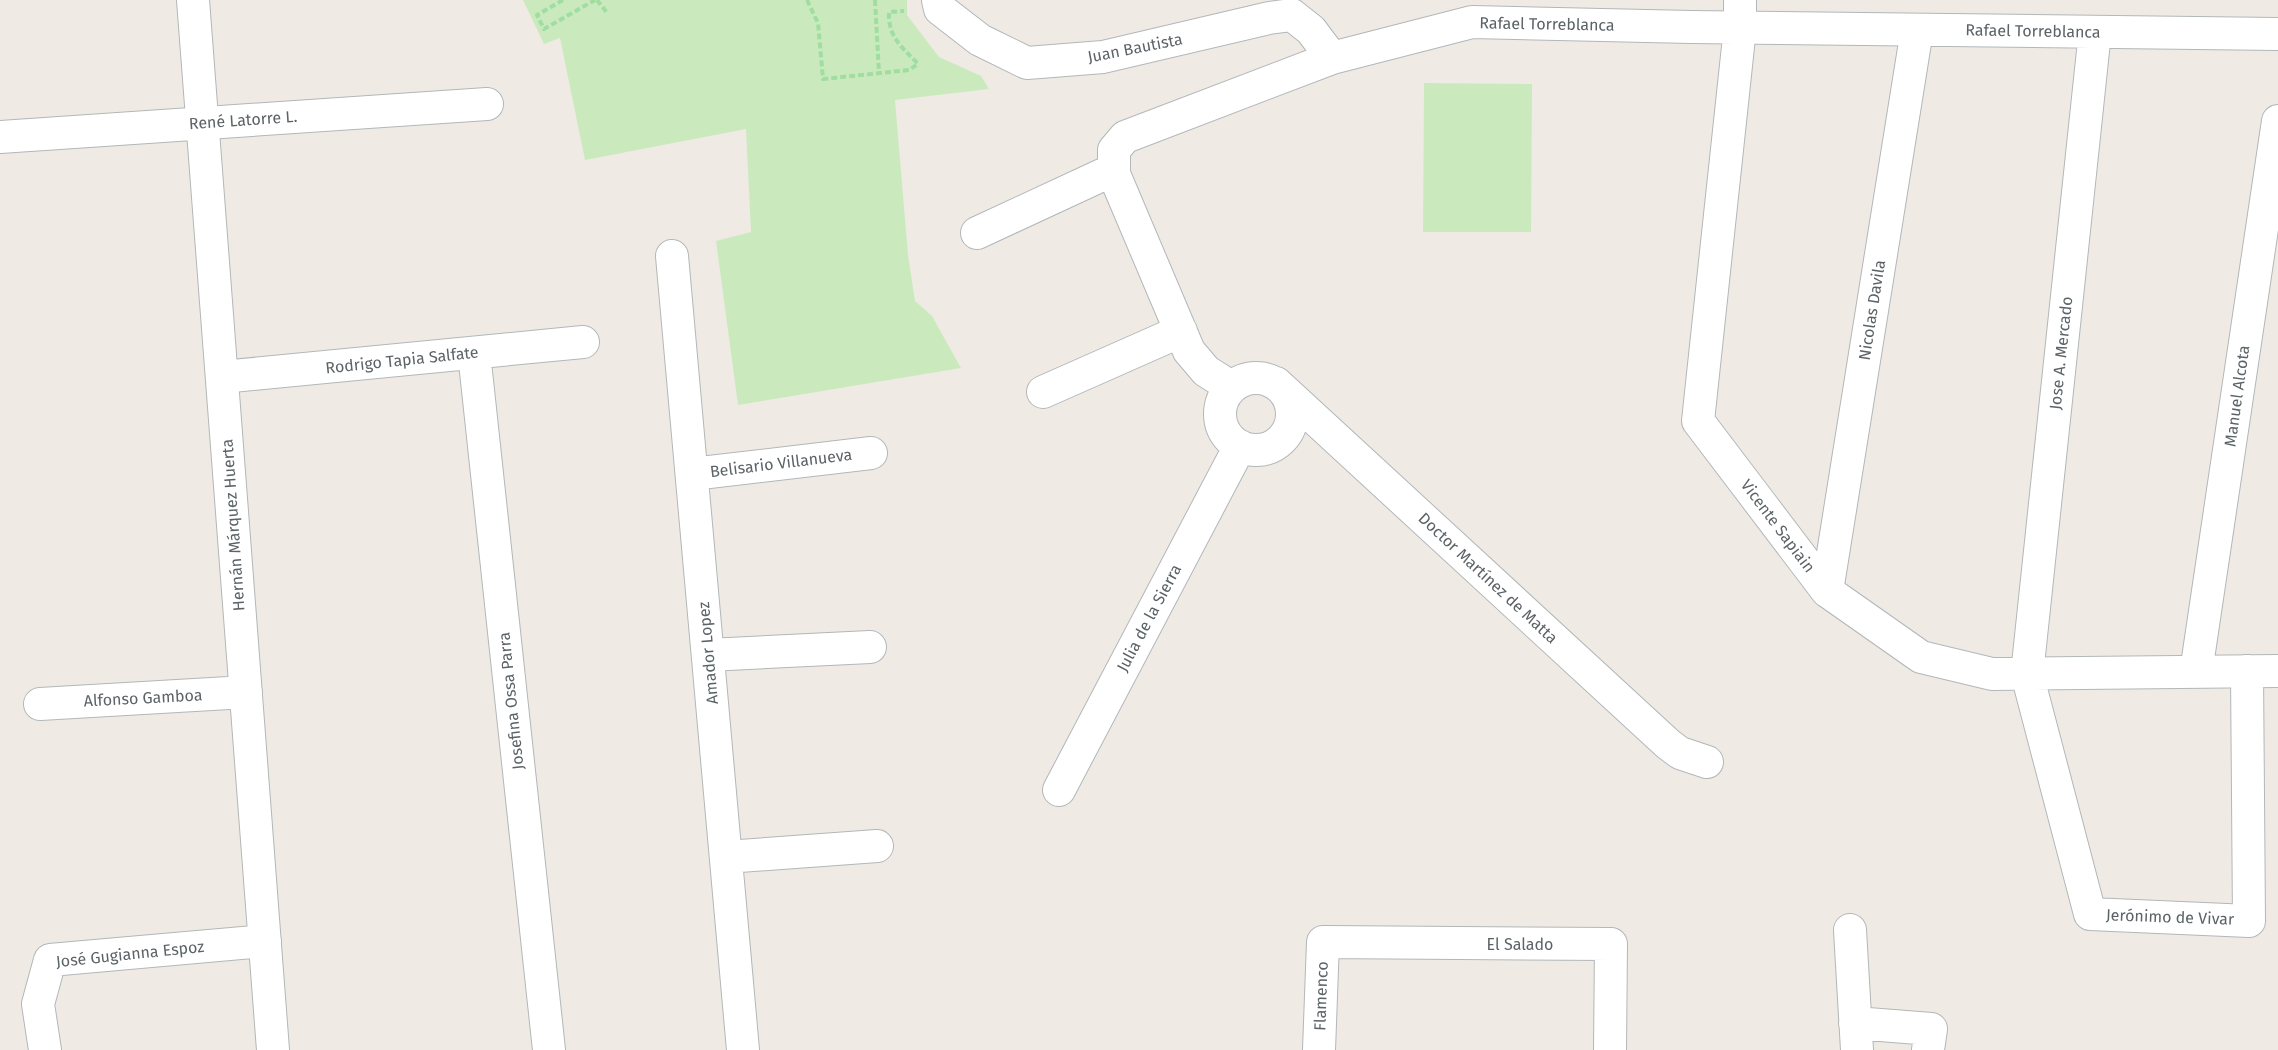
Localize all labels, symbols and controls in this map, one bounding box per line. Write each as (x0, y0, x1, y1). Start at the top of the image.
street label: Rafael Torreblanca (1479, 13, 1615, 35)
street label: Rafael Torreblanca (1965, 20, 2101, 42)
street label: Juan Bautista (1086, 29, 1184, 67)
street label: René Latorre L. (188, 107, 298, 133)
street label: Nicolas Davila (1855, 258, 1889, 362)
street label: Jose A. Mercado (2046, 295, 2076, 411)
street label: Rodrigo Tapia Salfate (325, 343, 479, 377)
street label: Manuel Alcota (2220, 344, 2254, 448)
street label: Hernán Márquez Huerta (218, 438, 248, 612)
street label: Belisario Villanueva (709, 445, 853, 481)
street label: Vicente Sapiain (1737, 476, 1819, 576)
street label: Doctor Martínez de Matta (1415, 509, 1561, 647)
street label: Julia de la Sierra (1113, 561, 1185, 675)
street label: Amador Lopez (694, 601, 722, 705)
street label: Josefina Ossa Parra (494, 631, 528, 771)
street label: Alfonso Gamboa (83, 685, 203, 711)
street label: Jerónimo de Vivar (2106, 905, 2235, 929)
street label: El Salado (1487, 935, 1553, 954)
street label: José Gugianna Espoz (55, 937, 205, 971)
street label: Flamenco (1310, 961, 1332, 1031)

